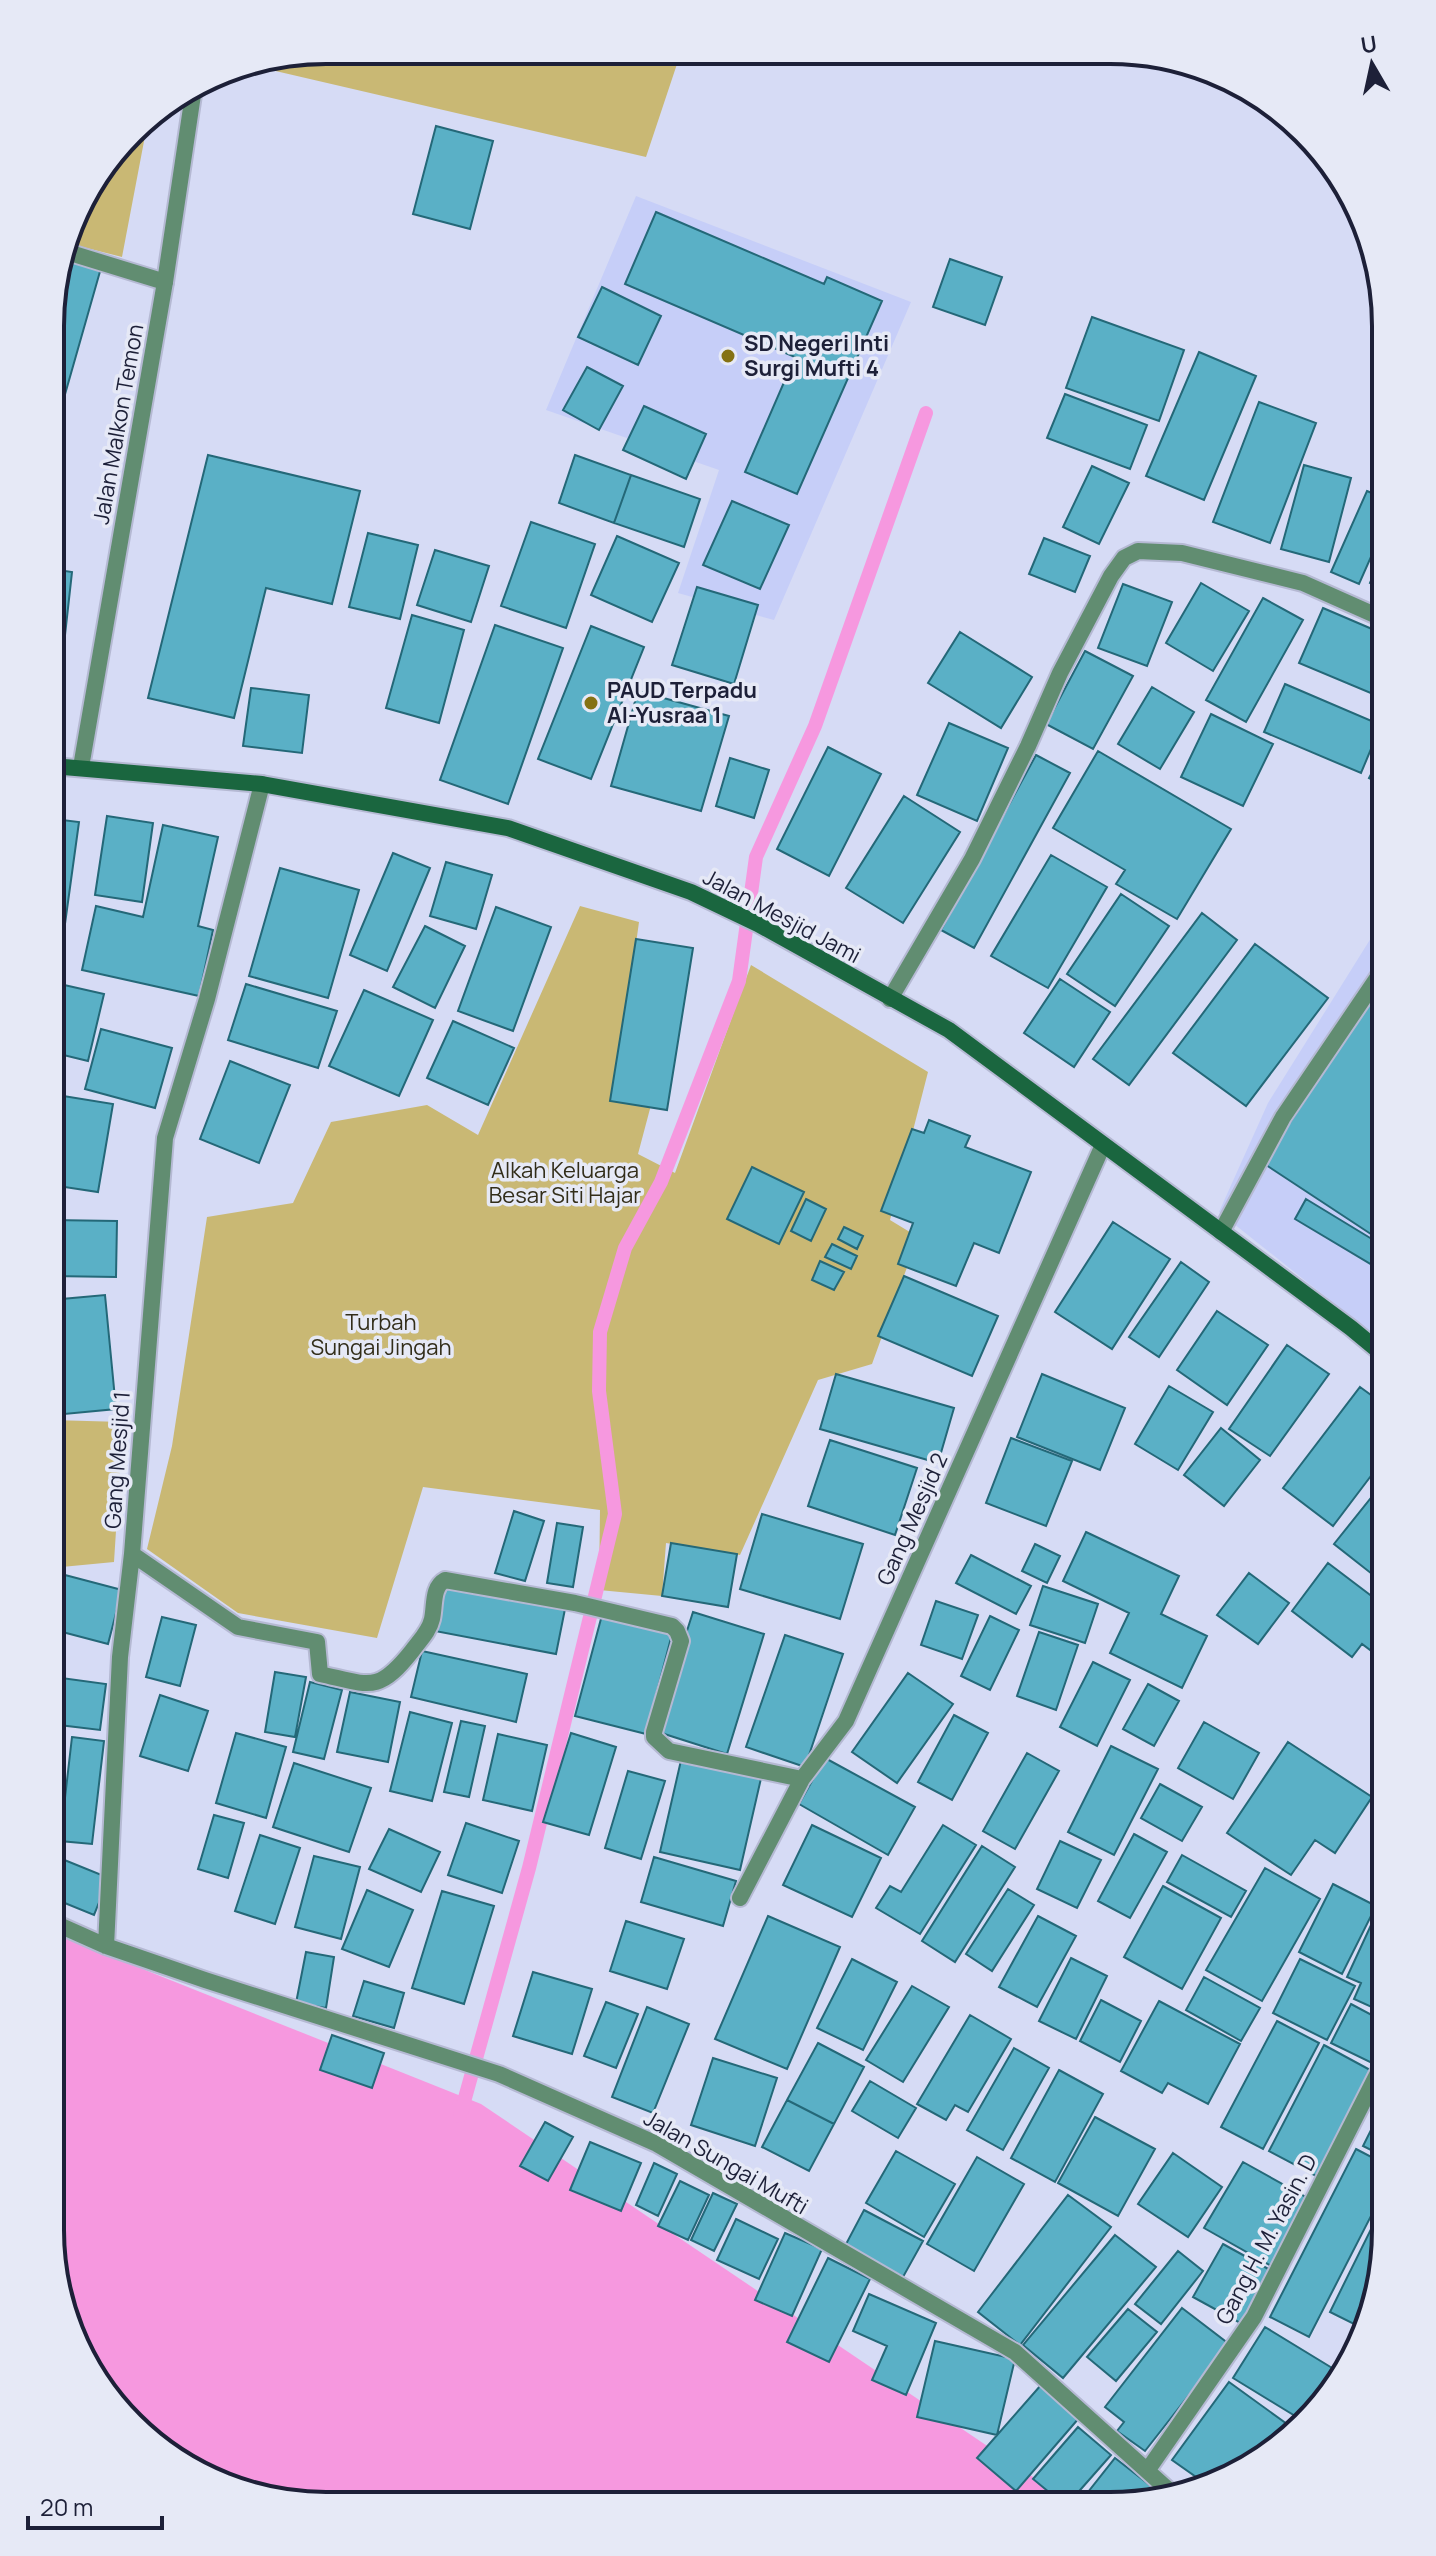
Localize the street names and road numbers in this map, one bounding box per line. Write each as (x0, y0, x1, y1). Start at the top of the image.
street label: Jalan Malkon Temon (86, 322, 150, 526)
street label: Jalan Mesjid Jami (698, 862, 866, 970)
street label: Gang Mesjid 1 (97, 1390, 137, 1530)
street label: Gang Mesjid 2 (869, 1448, 955, 1590)
street label: Jalan Sungai Mufti (638, 2103, 814, 2221)
street label: Gang H. M. Yasin. D (1208, 2149, 1324, 2329)

